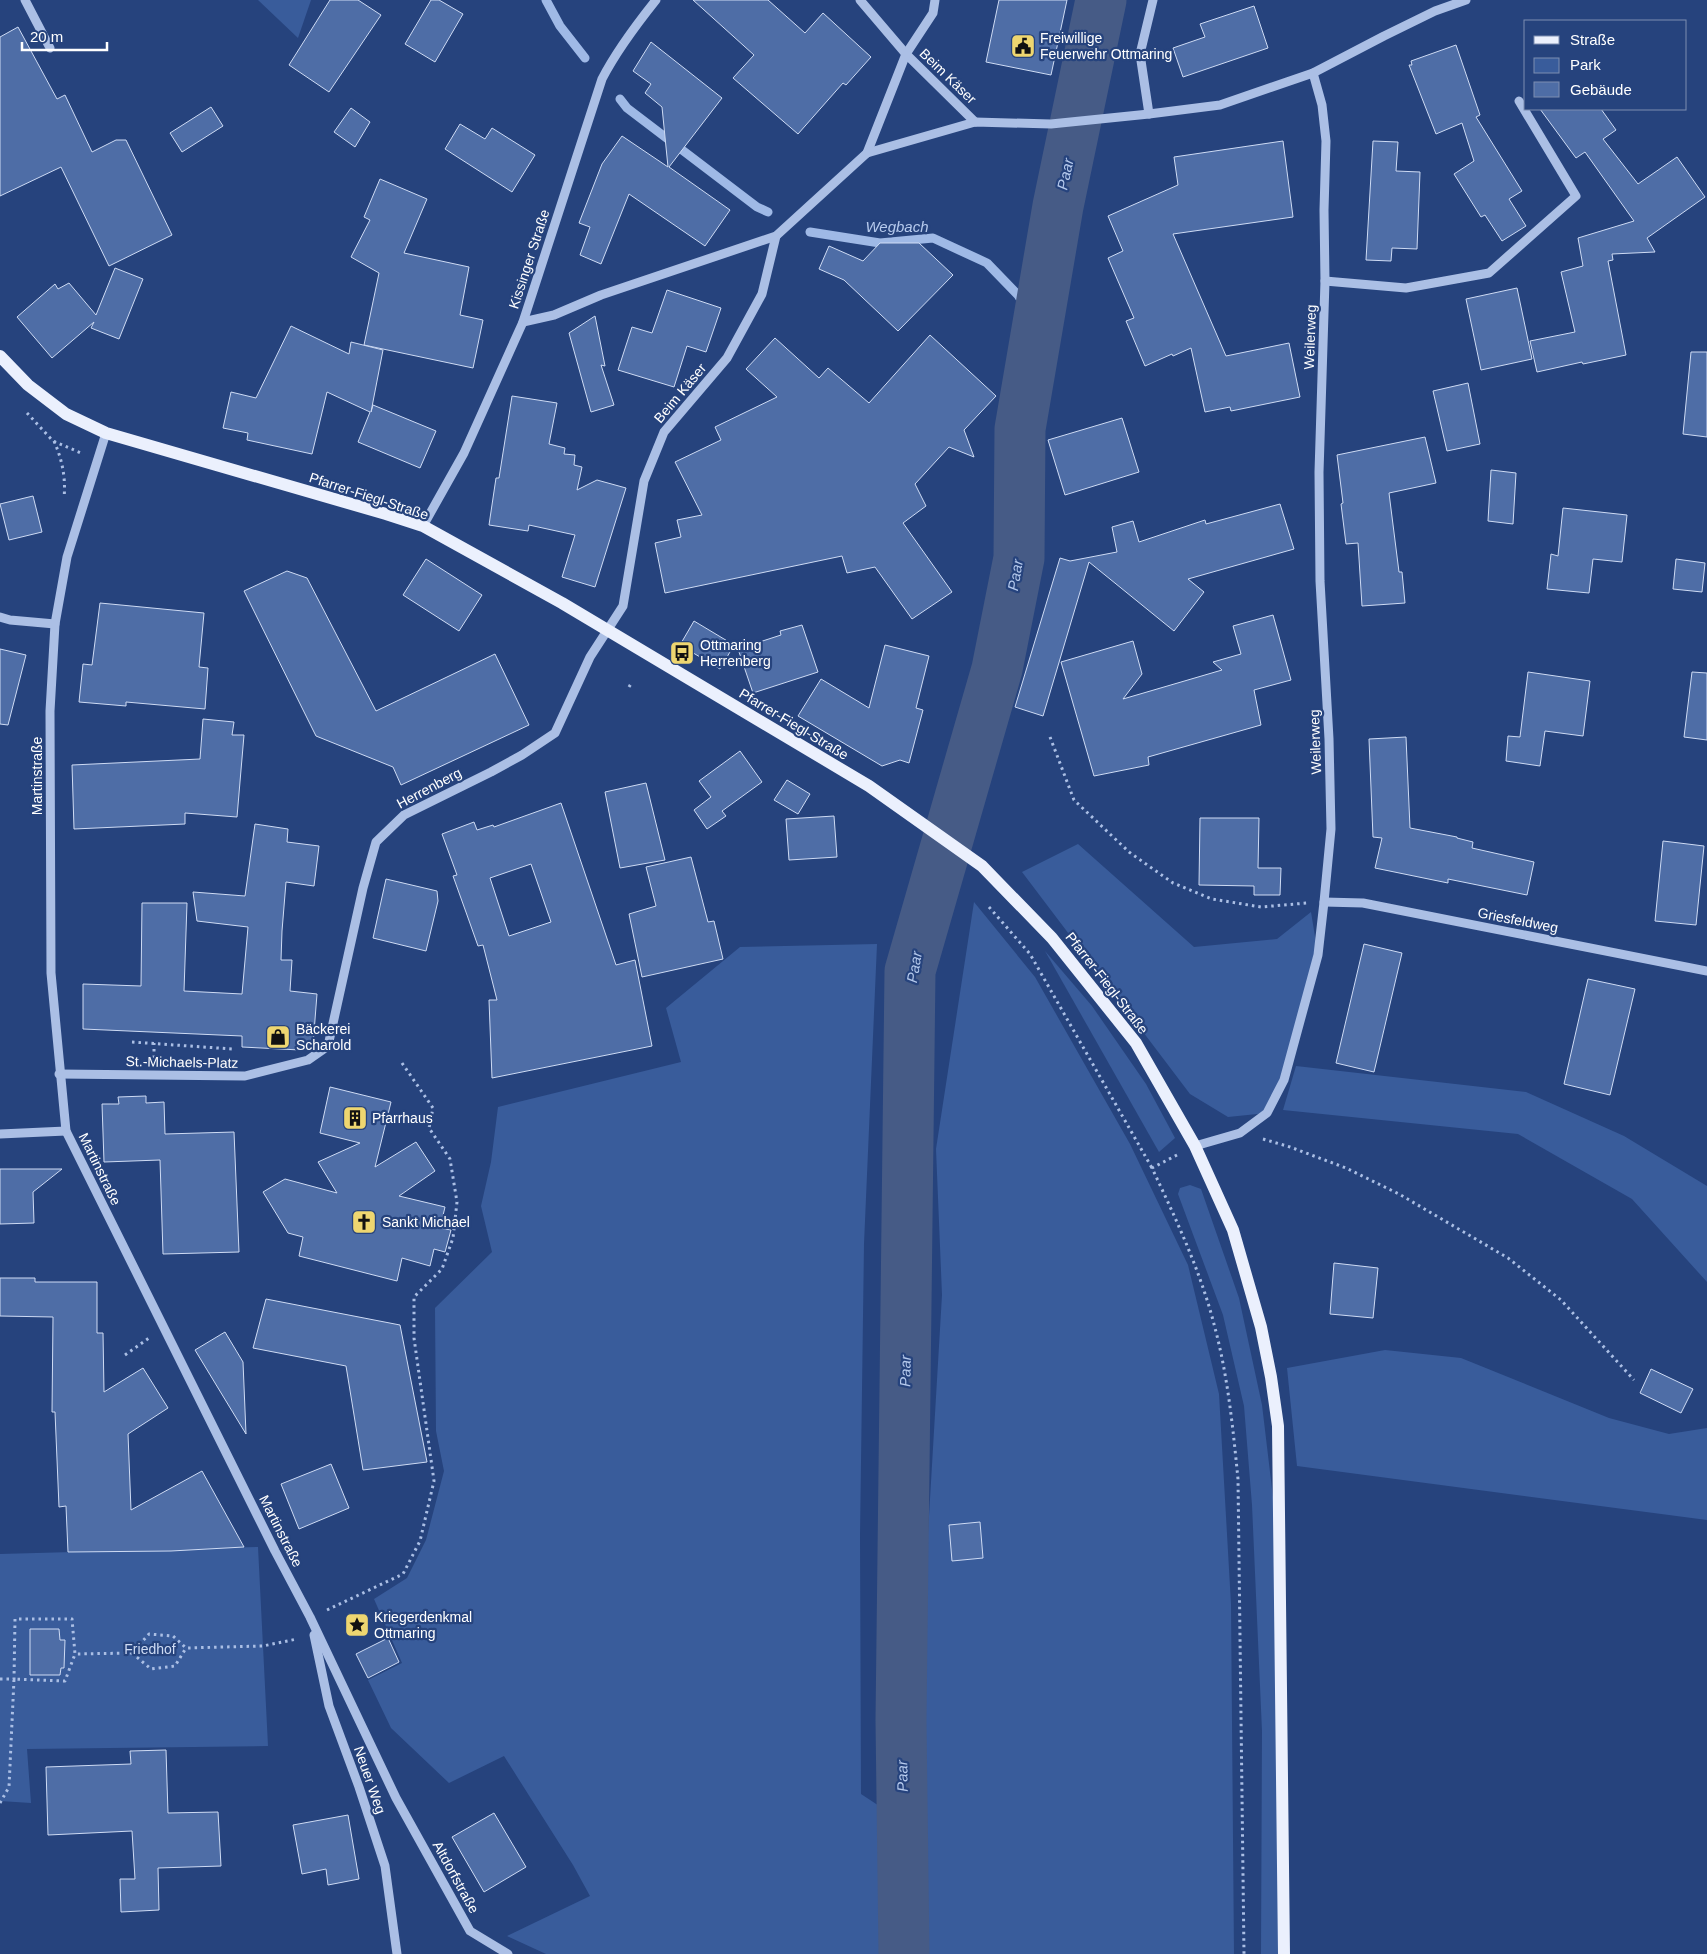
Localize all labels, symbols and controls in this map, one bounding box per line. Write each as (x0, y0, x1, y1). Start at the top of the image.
scale bar (22, 20, 108, 52)
legend (1524, 20, 1687, 110)
text: 20 m (30, 28, 63, 45)
place label: Freiwillige Feuerwehr Ottmaring (1040, 30, 1172, 62)
text: Straße (1570, 31, 1615, 48)
public building icon: Freiwillige Feuerwehr Ottmaring (1010, 33, 1036, 59)
street label: Beim Käser (916, 45, 980, 107)
text: Park (1570, 56, 1601, 73)
text: Gebäude (1570, 81, 1632, 98)
water label: Paar (1053, 156, 1077, 191)
street label: Kissinger Straße (505, 207, 553, 311)
water label: Wegbach (865, 218, 929, 235)
street label: Weilerweg (1301, 304, 1319, 370)
street label: Beim Käser (651, 360, 710, 426)
street label: Pfarrer-Fiegl-Straße (307, 469, 431, 523)
water label: Paar (1004, 557, 1026, 592)
place label: Ottmaring Herrenberg (700, 637, 771, 669)
bus stop icon: Ottmaring Herrenberg (669, 640, 695, 666)
street label: Pfarrer-Fiegl-Straße (737, 685, 852, 763)
street label: Weilerweg (1306, 709, 1324, 775)
street label: Martinstraße (29, 737, 45, 815)
street label: Herrenberg (394, 764, 464, 812)
street label: Griesfeldweg (1476, 904, 1560, 936)
street label: Pfarrer-Fiegl-Straße (1062, 929, 1152, 1037)
water label: Paar (903, 949, 925, 984)
place label: Bäckerei Scharold (296, 1021, 351, 1053)
shop icon: Bäckerei Scharold (265, 1024, 291, 1050)
street label: St.-Michaels-Platz (125, 1053, 239, 1071)
building icon: Pfarrhaus (342, 1105, 368, 1131)
place label: Pfarrhaus (372, 1110, 433, 1126)
street label: Martinstraße (76, 1130, 125, 1208)
church icon: Sankt Michael (351, 1209, 377, 1235)
place label: Sankt Michael (382, 1214, 470, 1230)
water label: Paar (896, 1354, 914, 1387)
street label: Martinstraße (256, 1492, 306, 1570)
place label: Kriegerdenkmal Ottmaring (374, 1609, 472, 1641)
place icon: Kriegerdenkmal Ottmaring (344, 1612, 370, 1638)
park label: Friedhof (124, 1641, 176, 1657)
street label: Neuer Weg (351, 1744, 389, 1816)
water label: Paar (893, 1759, 911, 1792)
street label: Altdorfstraße (430, 1838, 483, 1916)

